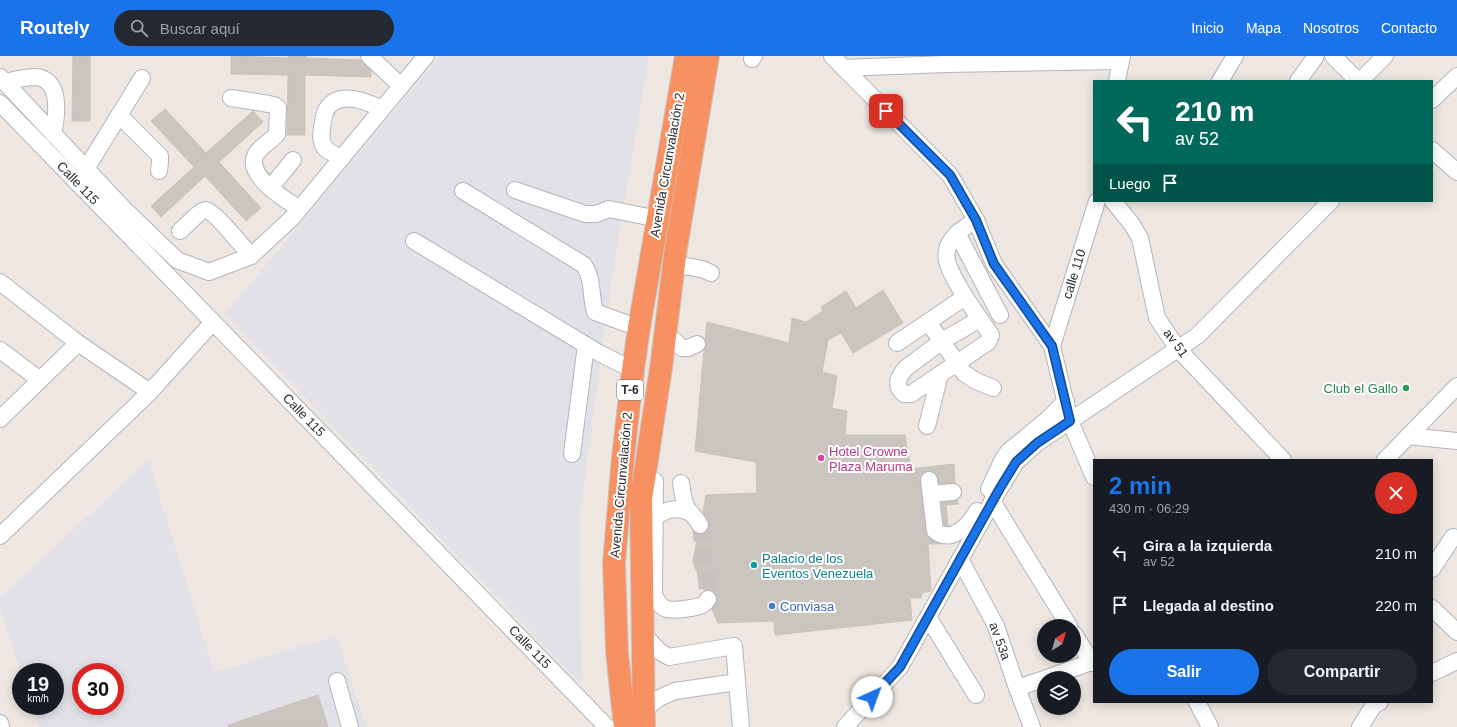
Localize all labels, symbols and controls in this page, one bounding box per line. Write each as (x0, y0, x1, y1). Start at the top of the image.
search box (114, 10, 394, 46)
text: Routely (20, 17, 90, 38)
icon: search (128, 17, 150, 39)
text: Buscar aquí (160, 20, 240, 37)
text: Inicio (1191, 20, 1224, 36)
text: Mapa (1246, 20, 1281, 36)
text: Nosotros (1303, 20, 1359, 36)
text: Contacto (1381, 20, 1437, 36)
street label: Avenida Circunvalación 2 (647, 92, 687, 238)
pin (869, 94, 903, 128)
icon: left (1109, 96, 1161, 148)
text: 210 m (1175, 96, 1254, 127)
icon: arrive (875, 100, 897, 122)
text: av 52 (1175, 129, 1219, 149)
street label: Calle 115 (54, 158, 102, 208)
icon: arrive (1159, 172, 1181, 194)
text: Luego (1109, 175, 1151, 192)
street label: calle 110 (1059, 247, 1089, 301)
street label: av 51 (1160, 326, 1192, 360)
road number: T-6 (617, 380, 643, 400)
place label: Club el Gallo (1324, 381, 1398, 396)
marker: Club el Gallo (1401, 383, 1411, 393)
street label: Calle 115 (280, 390, 328, 440)
street label: Avenida Circunvalación 2 (607, 411, 635, 559)
place label: Hotel Crowne Plaza Maruma (829, 444, 914, 474)
marker: Hotel Crowne Plaza Maruma (816, 453, 826, 463)
text: 2 min (1109, 472, 1172, 499)
button: close (1375, 472, 1417, 514)
text: 430 m · 06:29 (1109, 501, 1189, 516)
text: Gira a la izquierda (1143, 537, 1272, 554)
icon: left (1109, 542, 1131, 564)
text: 210 m (1375, 545, 1417, 562)
place label: Palacio de los Eventos Venezuela (762, 551, 874, 581)
text: av 52 (1143, 554, 1175, 569)
marker: Palacio de los Eventos Venezuela (749, 560, 759, 570)
icon: arrive (1109, 594, 1131, 616)
text: Llegada al destino (1143, 597, 1274, 614)
text: 220 m (1375, 597, 1417, 614)
place label: Conviasa (780, 599, 835, 614)
marker: Conviasa (767, 601, 777, 611)
north arrow (1037, 619, 1081, 663)
map controls (1037, 619, 1081, 715)
street label: av 53a (986, 620, 1014, 663)
street label: Calle 115 (506, 622, 554, 672)
button: Salir (1109, 649, 1259, 695)
button: Compartir (1267, 649, 1417, 695)
speed limit sign: 30 (72, 663, 124, 715)
button: layers (1037, 671, 1081, 715)
text: 19 (27, 673, 49, 695)
position arrow (851, 676, 893, 718)
text: km/h (27, 693, 49, 704)

